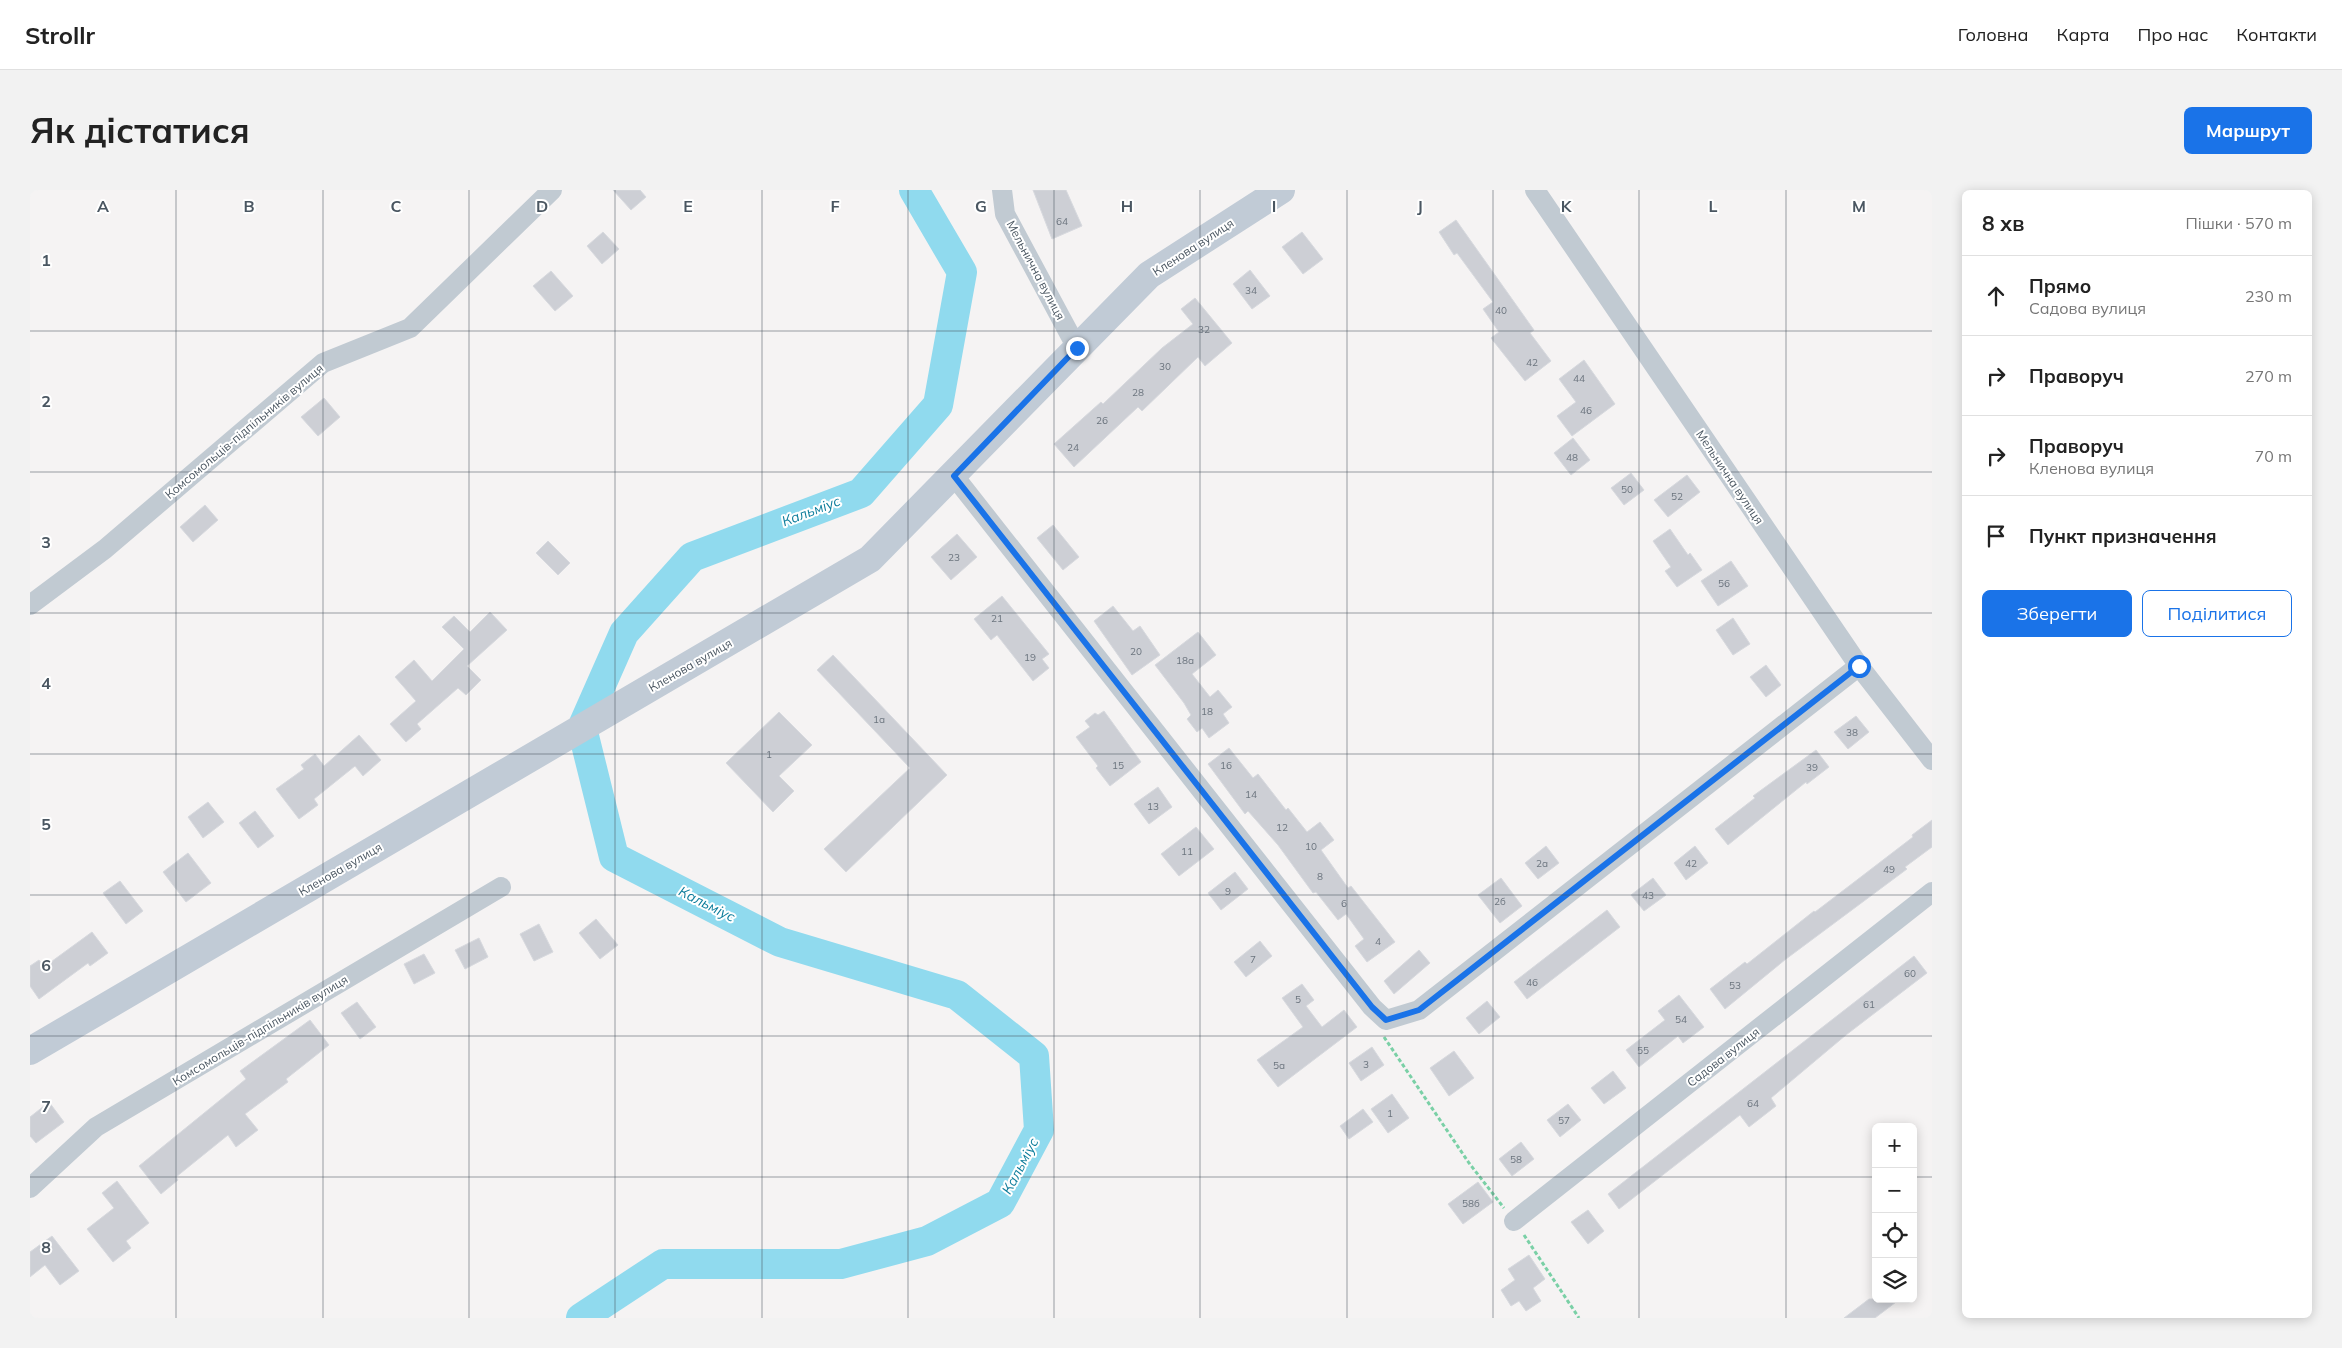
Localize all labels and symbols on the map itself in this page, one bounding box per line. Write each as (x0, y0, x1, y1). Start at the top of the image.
text: A (97, 196, 109, 216)
text: B (243, 196, 255, 216)
text: C (391, 196, 402, 216)
text: D (536, 196, 548, 216)
text: E (683, 196, 693, 216)
text: F (830, 196, 840, 216)
text: G (975, 196, 987, 216)
text: H (1121, 196, 1133, 216)
text: I (1272, 196, 1276, 216)
text: J (1417, 196, 1423, 216)
text: K (1561, 196, 1573, 216)
text: L (1709, 196, 1718, 216)
text: M (1852, 196, 1866, 216)
house number: 64 (1056, 215, 1068, 228)
street label: Кленова вулиця (1150, 215, 1236, 279)
street label: Мельнична вулиця (1004, 218, 1068, 322)
text: 1 (41, 250, 51, 270)
house number: 34 (1245, 284, 1257, 297)
house number: 40 (1495, 304, 1507, 317)
house number: 32 (1198, 323, 1210, 336)
route end (1066, 337, 1089, 360)
house number: 42 (1526, 356, 1538, 369)
street label: Комсомольців-підпільників вулиця (162, 360, 326, 502)
house number: 30 (1159, 360, 1171, 373)
house number: 44 (1573, 372, 1585, 385)
house number: 28 (1132, 386, 1144, 399)
text: 2 (41, 391, 51, 411)
house number: 46 (1580, 404, 1592, 417)
house number: 26 (1096, 414, 1108, 427)
street label: Мельнична вулиця (1693, 427, 1767, 527)
house number: 24 (1067, 441, 1079, 454)
house number: 48 (1566, 451, 1578, 464)
house number: 50 (1621, 483, 1633, 496)
house number: 52 (1671, 490, 1683, 503)
water label: Кальміус (779, 492, 843, 530)
text: 3 (41, 532, 51, 552)
house number: 23 (948, 551, 960, 564)
house number: 56 (1718, 577, 1730, 590)
house number: 21 (991, 612, 1003, 625)
street label: Кленова вулиця (646, 635, 734, 695)
house number: 20 (1130, 645, 1142, 658)
house number: 19 (1024, 651, 1036, 664)
house number: 18а (1176, 654, 1194, 667)
route start (1848, 655, 1871, 678)
text: 4 (41, 673, 51, 693)
house number: 18 (1201, 705, 1213, 718)
house number: 1а (873, 713, 885, 726)
house number: 38 (1846, 726, 1858, 739)
house number: 1 (766, 748, 772, 761)
house number: 15 (1112, 759, 1124, 772)
house number: 16 (1220, 759, 1232, 772)
house number: 39 (1806, 761, 1818, 774)
house number: 14 (1245, 788, 1257, 801)
house number: 13 (1147, 800, 1159, 813)
text: 5 (41, 814, 51, 834)
house number: 12 (1276, 821, 1288, 834)
street label: Кленова вулиця (296, 839, 384, 899)
house number: 10 (1305, 840, 1317, 853)
house number: 11 (1181, 845, 1193, 858)
house number: 2а (1536, 857, 1548, 870)
house number: 42 (1685, 857, 1697, 870)
house number: 49 (1883, 863, 1895, 876)
house number: 8 (1317, 870, 1323, 883)
water label: Кальміус (676, 882, 738, 926)
house number: 9 (1225, 885, 1231, 898)
house number: 43 (1642, 889, 1654, 902)
house number: 2б (1494, 895, 1506, 908)
house number: 6 (1341, 897, 1347, 910)
house number: 4 (1375, 935, 1381, 948)
house number: 7 (1250, 953, 1256, 966)
text: 6 (41, 955, 51, 975)
house number: 60 (1904, 967, 1916, 980)
street label: Комсомольців-підпільників вулиця (169, 971, 351, 1089)
house number: 46 (1526, 976, 1538, 989)
house number: 53 (1729, 979, 1741, 992)
house number: 5 (1295, 993, 1301, 1006)
house number: 61 (1863, 998, 1875, 1011)
house number: 54 (1675, 1013, 1687, 1026)
street label: Садова вулиця (1684, 1024, 1762, 1090)
house number: 55 (1637, 1044, 1649, 1057)
house number: 3 (1363, 1058, 1369, 1071)
house number: 5а (1273, 1059, 1285, 1072)
text: 7 (41, 1096, 51, 1116)
house number: 64 (1747, 1097, 1759, 1110)
house number: 1 (1387, 1107, 1393, 1120)
house number: 57 (1558, 1114, 1570, 1127)
water label: Кальміус (998, 1135, 1042, 1197)
house number: 58 (1510, 1153, 1522, 1166)
house number: 58б (1462, 1197, 1480, 1210)
text: 8 (41, 1237, 51, 1257)

